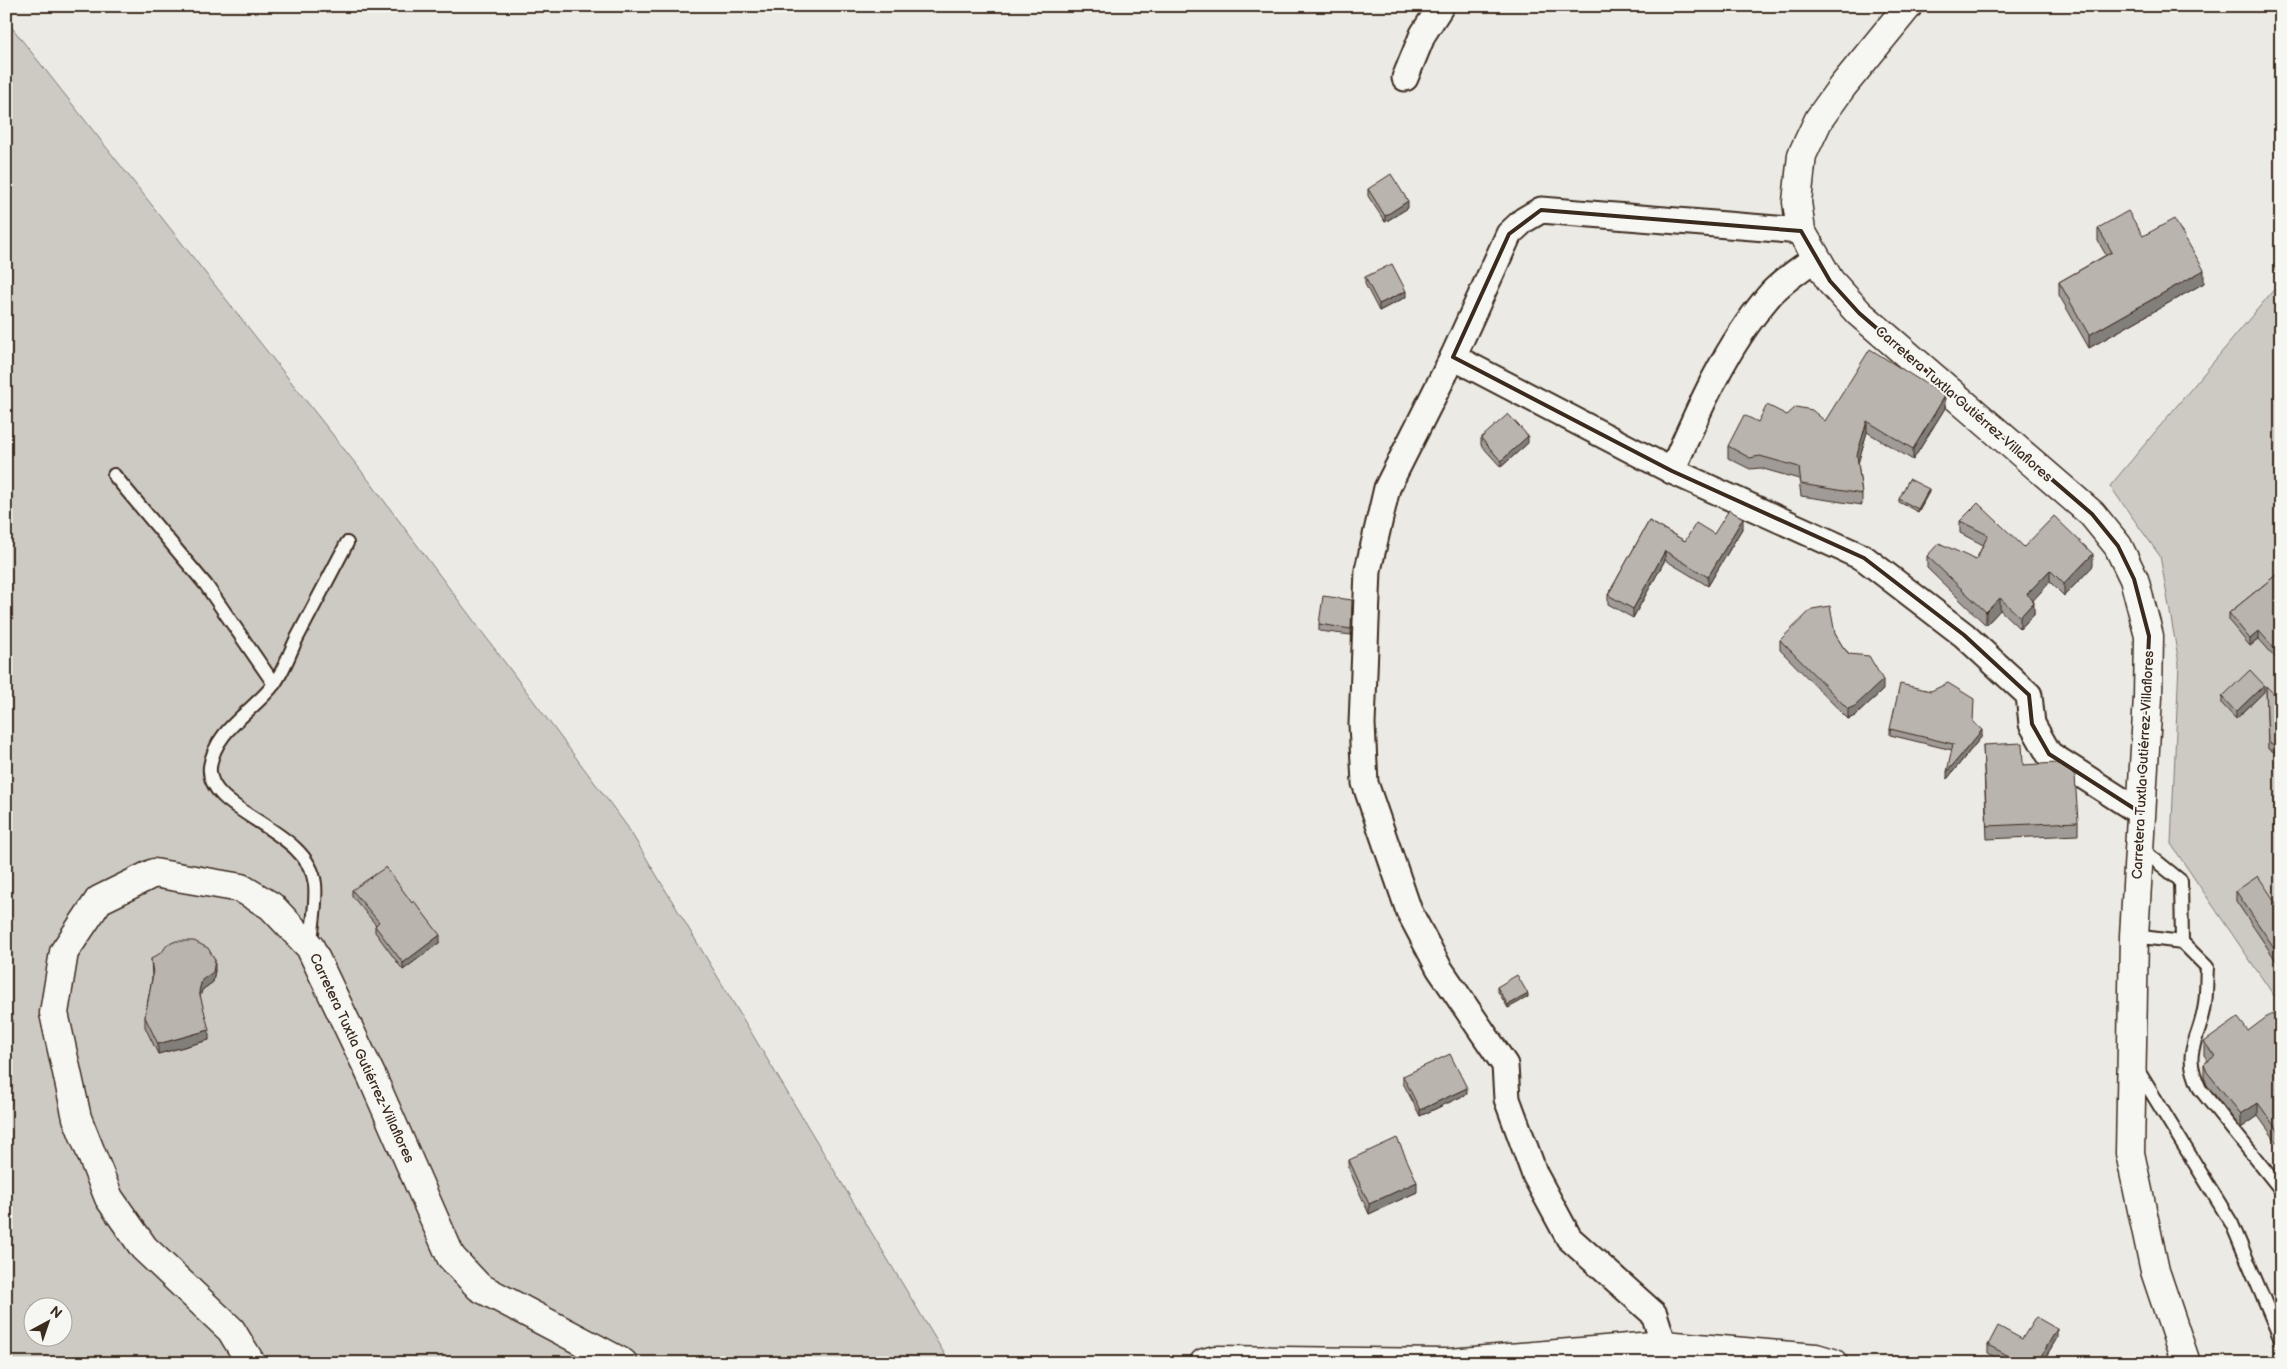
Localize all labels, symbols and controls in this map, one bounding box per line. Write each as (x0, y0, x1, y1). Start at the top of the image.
street label: Carretera Tuxtla Gutiérrez-Villaflores (1872, 322, 2056, 486)
street label: Carretera Tuxtla Gutiérrez-Villaflores (2129, 650, 2157, 880)
street label: Carretera Tuxtla Gutiérrez-Villaflores (306, 951, 418, 1165)
north arrow (22, 1296, 72, 1346)
text: N (47, 1303, 66, 1322)

